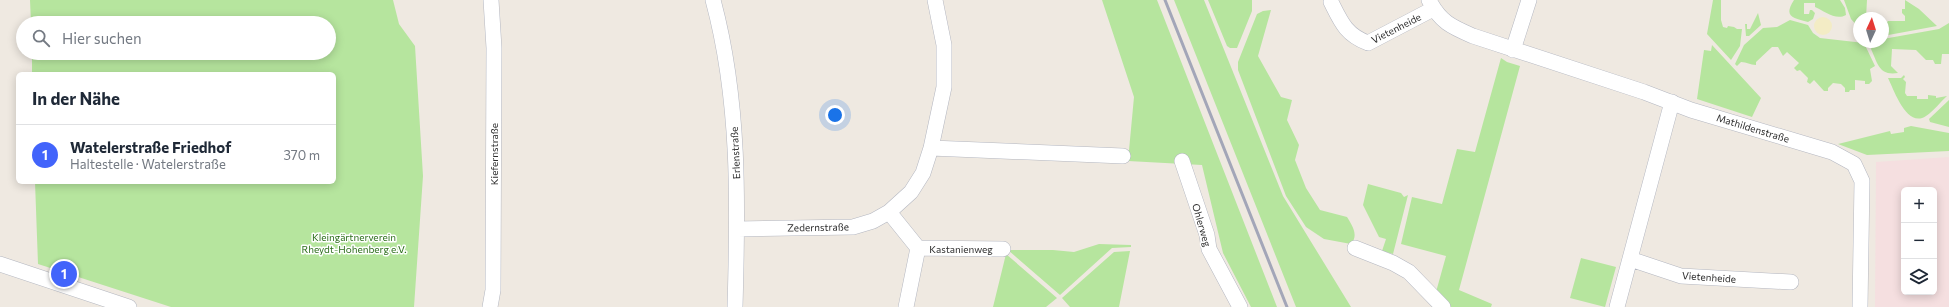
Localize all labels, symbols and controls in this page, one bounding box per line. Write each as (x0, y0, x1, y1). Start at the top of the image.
street label: Vietenheide (1369, 10, 1423, 46)
north arrow (1853, 12, 1889, 48)
search box (16, 16, 336, 60)
icon: search (30, 27, 52, 49)
text: Hier suchen (62, 29, 142, 47)
text: In der Nähe (32, 88, 120, 109)
your location (825, 105, 845, 125)
street label: Mathildenstraße (1715, 111, 1791, 145)
street label: Kiefernstraße (488, 123, 500, 185)
street label: Erlenstraße (728, 126, 742, 180)
text: Watelerstraße Friedhof (70, 138, 231, 156)
text: 1 (42, 147, 48, 163)
text: 370 m (283, 147, 320, 163)
text: Haltestelle · Watelerstraße (70, 156, 226, 172)
map controls (1901, 187, 1937, 295)
button: + (1901, 187, 1937, 223)
street label: Ohlerweg (1190, 202, 1214, 248)
street label: Zedernstraße (787, 220, 849, 234)
button: − (1901, 223, 1937, 259)
park label: Kleingärtnerverein Rheydt-Hohenberg e.V. (301, 231, 407, 255)
street label: Kastanienweg (929, 243, 993, 255)
pin: 1 (51, 259, 77, 289)
button: layers (1901, 259, 1937, 295)
street label: Vietenheide (1681, 269, 1737, 285)

